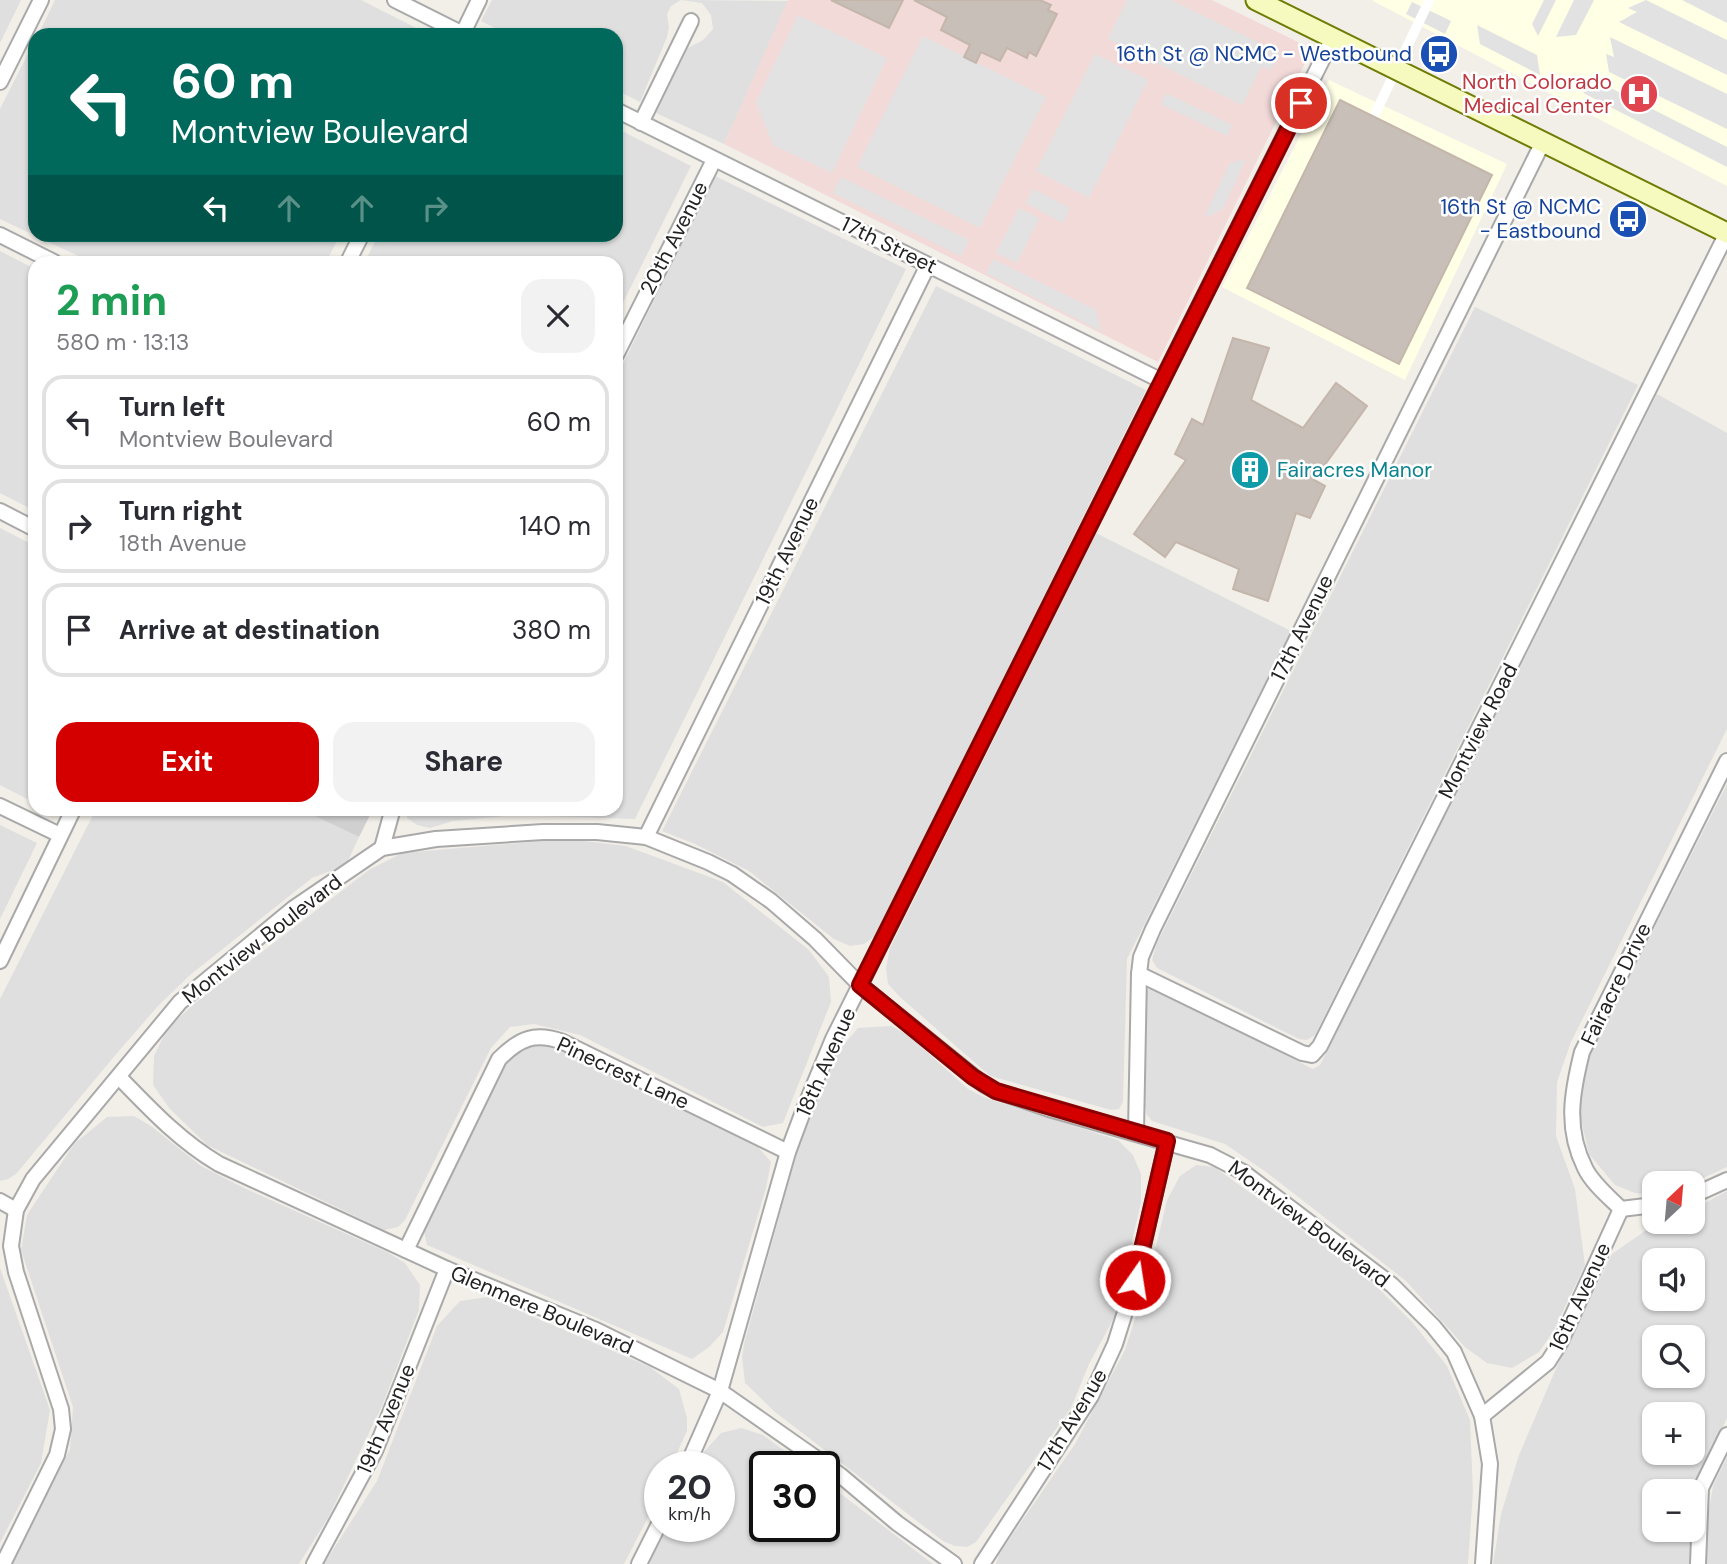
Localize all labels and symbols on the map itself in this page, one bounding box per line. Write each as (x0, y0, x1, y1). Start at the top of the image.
bus stop icon: 16th St @ NCMC - Westbound (1418, 33, 1460, 75)
place label: 16th St @ NCMC - Westbound (1117, 40, 1412, 68)
place label: North Colorado Medical Center (1462, 68, 1612, 120)
pin (1271, 73, 1331, 133)
hospital icon: North Colorado Medical Center (1618, 73, 1660, 115)
street label: 20th Avenue (633, 177, 715, 299)
place label: 16th St @ NCMC - Eastbound (1440, 193, 1601, 245)
bus stop icon: 16th St @ NCMC - Eastbound (1607, 198, 1649, 240)
street label: 17th Street (836, 210, 942, 280)
building icon: Fairacres Manor (1229, 449, 1271, 491)
place label: Fairacres Manor (1277, 456, 1432, 484)
street label: 19th Avenue (749, 492, 825, 610)
street label: 17th Avenue (1264, 570, 1340, 686)
street label: Montview Road (1432, 658, 1524, 804)
street label: Montview Boulevard (176, 868, 348, 1010)
street label: Fairacre Drive (1574, 918, 1658, 1050)
street label: 18th Avenue (790, 1003, 863, 1121)
street label: Pinecrest Lane (552, 1030, 694, 1116)
street label: Montview Boulevard (1223, 1154, 1395, 1294)
north arrow (1642, 1171, 1704, 1234)
street label: 16th Avenue (1543, 1238, 1617, 1356)
position arrow (1098, 1243, 1172, 1317)
street label: Glenmere Boulevard (446, 1259, 638, 1361)
street label: 19th Avenue (350, 1360, 422, 1478)
street label: 17th Avenue (1030, 1363, 1114, 1477)
speed limit sign: 30 (749, 1451, 840, 1542)

